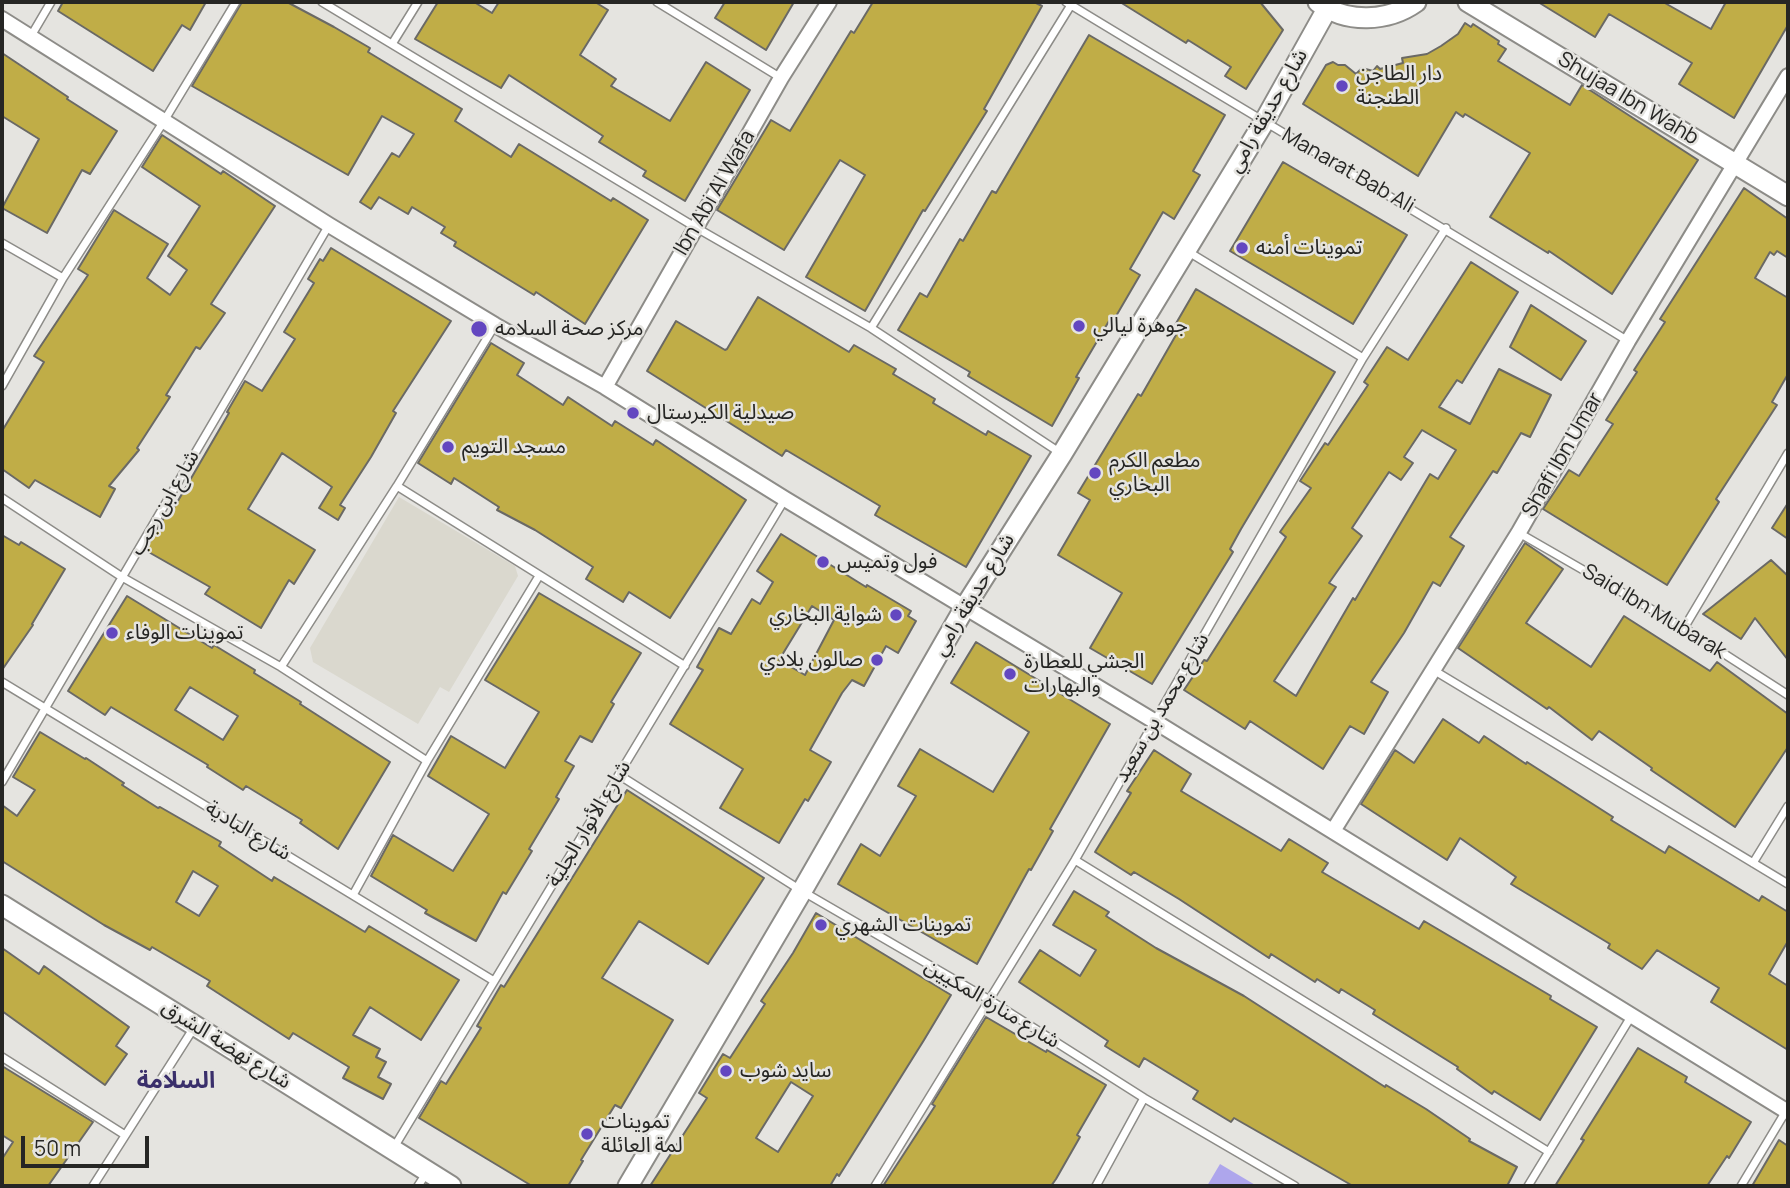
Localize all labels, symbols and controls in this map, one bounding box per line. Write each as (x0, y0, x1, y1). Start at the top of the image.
street label: شارع حديقة رامي (1222, 45, 1314, 177)
street label: Shujaa Ibn Wahb (1553, 47, 1703, 151)
place label: دار الطاجن الطنجنة (1356, 61, 1442, 111)
marker: دار الطاجن الطنجنة (1334, 78, 1350, 94)
street label: Manarat Bab Ali (1277, 123, 1419, 219)
street label: Ibn Abi Al Wafa (669, 126, 761, 260)
place label: تموينات أمنه (1256, 235, 1362, 261)
marker: تموينات أمنه (1234, 240, 1250, 256)
place label: جوهرة ليالي (1093, 313, 1188, 339)
place label: مركز صحة السلامه (495, 316, 644, 342)
marker: جوهرة ليالي (1071, 318, 1087, 334)
marker: مركز صحة السلامه (469, 319, 489, 339)
street label: Shafi Ibn Umar (1517, 388, 1609, 522)
place label: صيدلية الكيرستال (647, 400, 794, 426)
marker: صيدلية الكيرستال (625, 405, 641, 421)
place label: مسجد التويم (462, 434, 566, 460)
marker: مسجد التويم (440, 439, 456, 455)
street label: شارع ابن رجب (125, 446, 205, 560)
place label: مطعم الكرم البخاري (1109, 448, 1201, 498)
marker: مطعم الكرم البخاري (1087, 465, 1103, 481)
street label: شارع حديقة رامي (928, 529, 1020, 661)
place label: فول وتميس (837, 549, 937, 575)
marker: فول وتميس (815, 554, 831, 570)
street label: Said Ibn Mubarak (1577, 559, 1731, 665)
place label: شواية البخاري (769, 602, 882, 628)
marker: شواية البخاري (888, 607, 904, 623)
place label: تموينات الوفاء (126, 620, 243, 646)
marker: تموينات الوفاء (104, 625, 120, 641)
street label: شارع محمد بن سعيد (1109, 629, 1215, 787)
place label: صالون بلادي (760, 647, 863, 673)
place label: الجشي للعطارة والبهارات (1024, 649, 1144, 699)
marker: صالون بلادي (869, 652, 885, 668)
marker: الجشي للعطارة والبهارات (1002, 666, 1018, 682)
street label: شارع الأنوار الجلية (541, 756, 637, 892)
street label: شارع البادية (201, 796, 295, 866)
place label: تموينات الشهري (835, 912, 971, 938)
marker: تموينات الشهري (813, 917, 829, 933)
street label: شارع منارة المكيين (920, 954, 1064, 1054)
street label: شارع نهضة الشرق (157, 995, 295, 1095)
place label: سايد شوب (740, 1058, 831, 1084)
marker: سايد شوب (718, 1063, 734, 1079)
district label: السلامة (137, 1068, 215, 1096)
place label: تموينات لمة العائلة (601, 1109, 683, 1159)
scale bar (24, 1122, 152, 1166)
marker: تموينات لمة العائلة (579, 1126, 595, 1142)
text: 50 m (34, 1134, 81, 1162)

